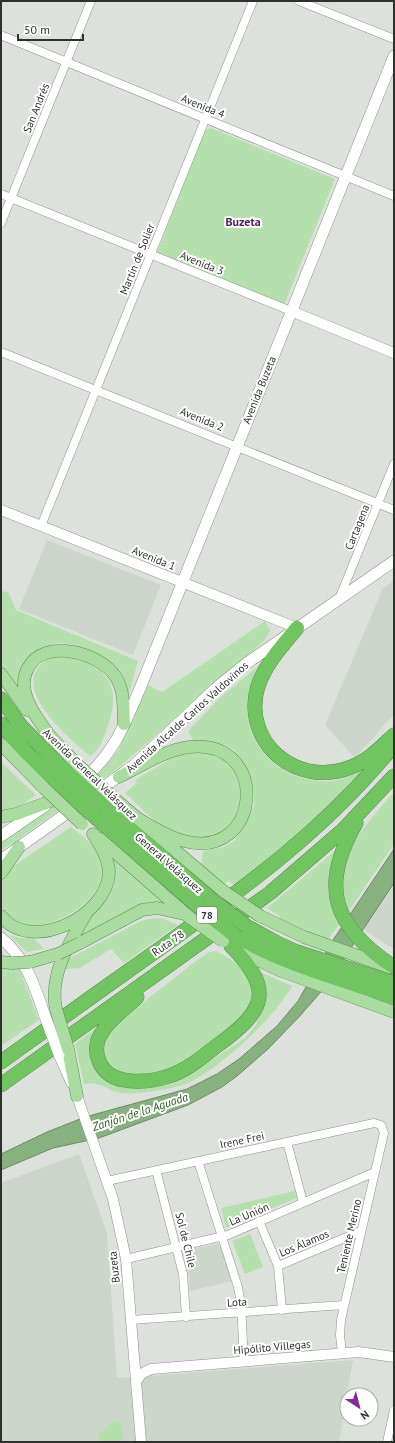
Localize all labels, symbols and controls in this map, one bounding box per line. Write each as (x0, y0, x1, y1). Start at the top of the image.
scale bar (18, 16, 83, 42)
text: 50 m (24, 22, 50, 37)
street label: San Andrés (20, 81, 52, 135)
street label: Avenida 4 (179, 91, 227, 121)
district label: Buzeta (225, 214, 261, 229)
street label: Martín de Solier (116, 221, 158, 297)
street label: Avenida 3 (178, 248, 226, 278)
street label: Avenida Buzeta (239, 354, 279, 426)
street label: Avenida 2 (178, 404, 226, 434)
street label: Cartagena (342, 502, 372, 552)
street label: Avenida 1 (130, 543, 178, 573)
street label: Avenida Alcalde Carlos Valdovinos (123, 658, 251, 776)
street label: Avenida General Velásquez (40, 725, 140, 823)
street label: General Velásquez (132, 830, 206, 896)
road number: 78 (197, 907, 217, 923)
street label: Ruta 78 (149, 927, 187, 959)
water label: Zanjón de la Aguada (89, 1089, 190, 1134)
street label: Irene Frei (219, 1128, 266, 1152)
street label: Teniente Merino (334, 1197, 364, 1275)
street label: La Unión (227, 1199, 271, 1229)
street label: Sol de Chile (172, 1211, 200, 1269)
street label: Los Álamos (277, 1226, 331, 1260)
street label: Buzeta (105, 1250, 123, 1284)
street label: Lota (226, 1294, 248, 1310)
street label: Hipólito Villegas (233, 1337, 312, 1357)
north arrow (339, 1387, 379, 1427)
text: N (358, 1407, 372, 1423)

